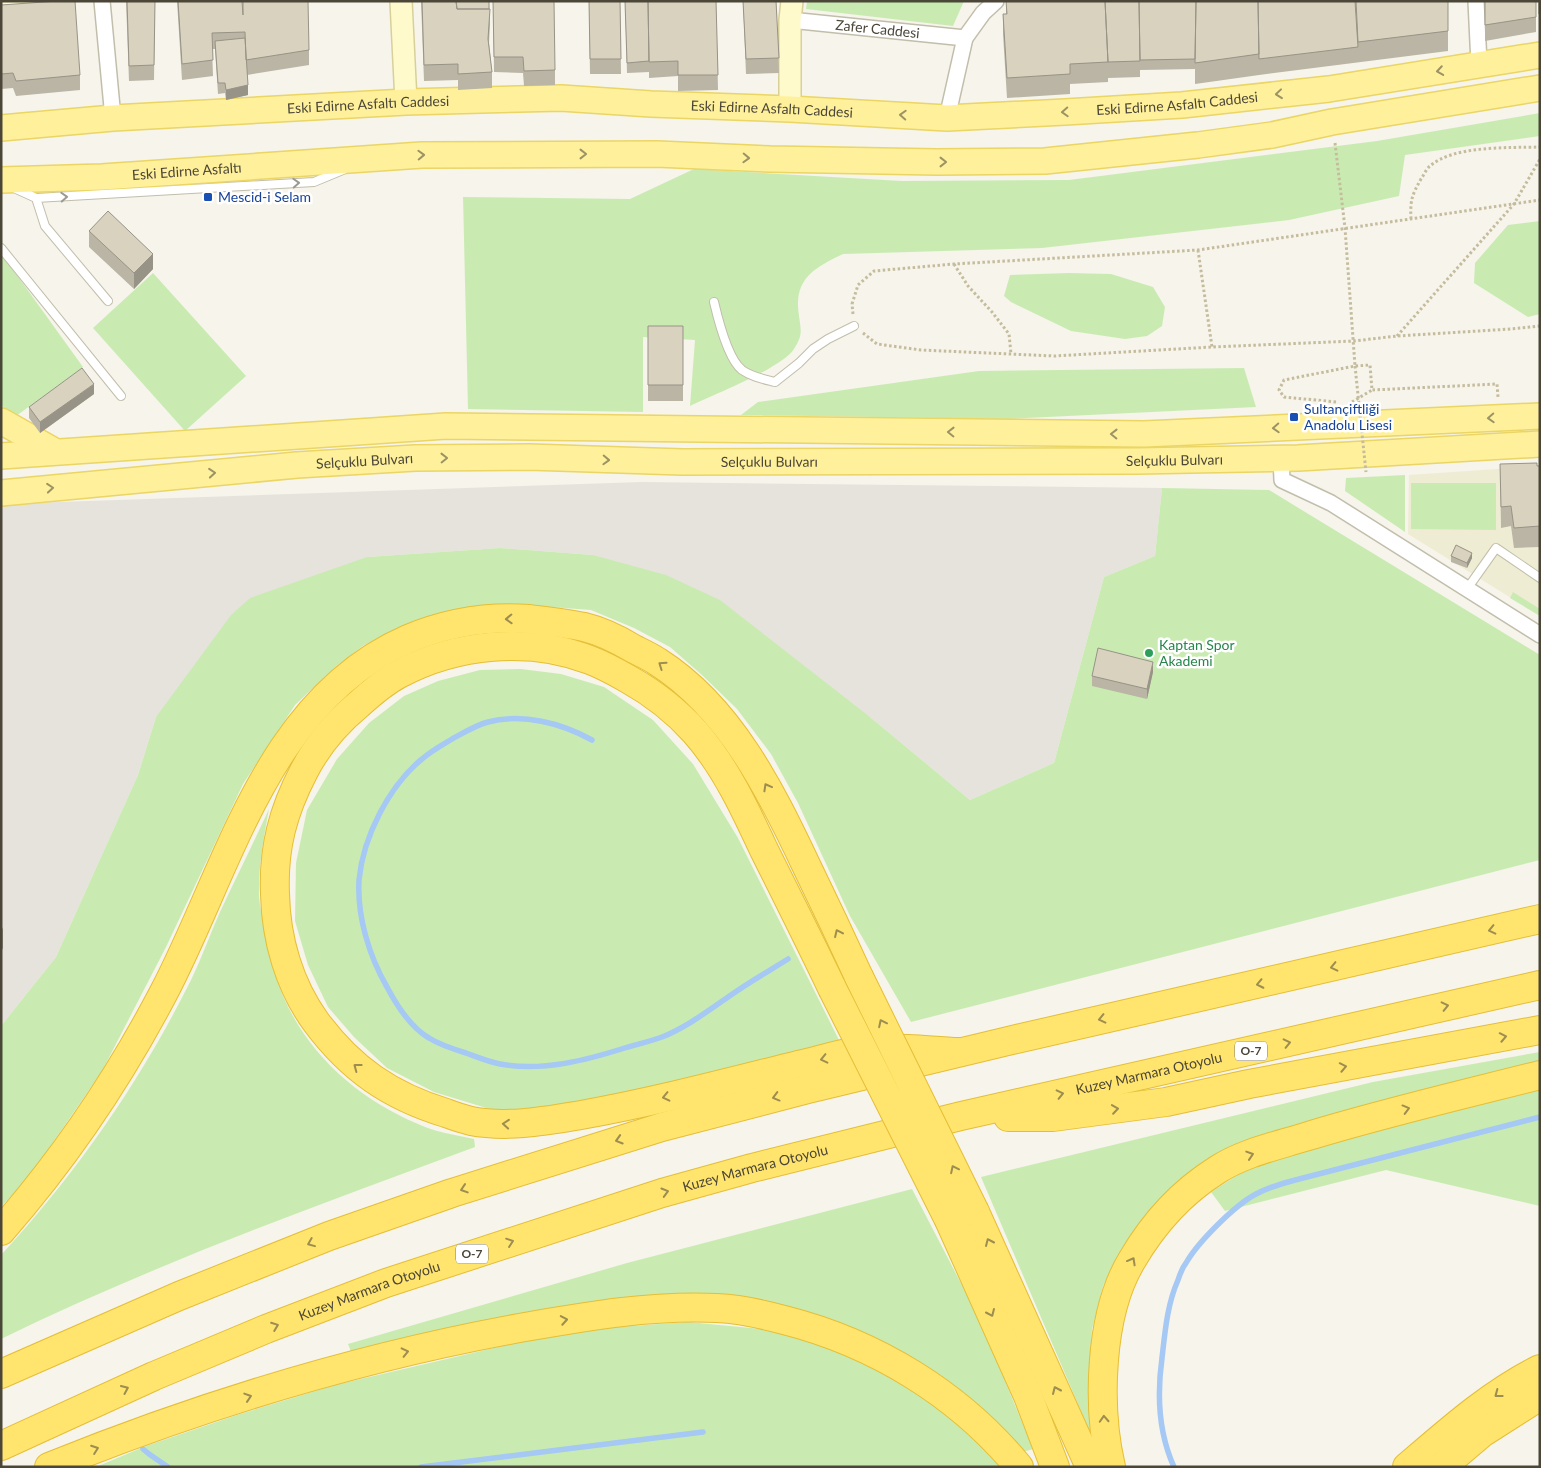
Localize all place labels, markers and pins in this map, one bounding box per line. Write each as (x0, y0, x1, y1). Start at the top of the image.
place label: Mescid-i Selam (218, 188, 311, 205)
marker: Mescid-i Selam (202, 191, 214, 203)
place label: Sultançiftliği Anadolu Lisesi (1304, 400, 1392, 433)
marker: Sultançiftliği Anadolu Lisesi (1288, 411, 1300, 423)
place label: Kaptan Spor Akademi (1159, 636, 1235, 669)
marker: Kaptan Spor Akademi (1143, 647, 1155, 659)

